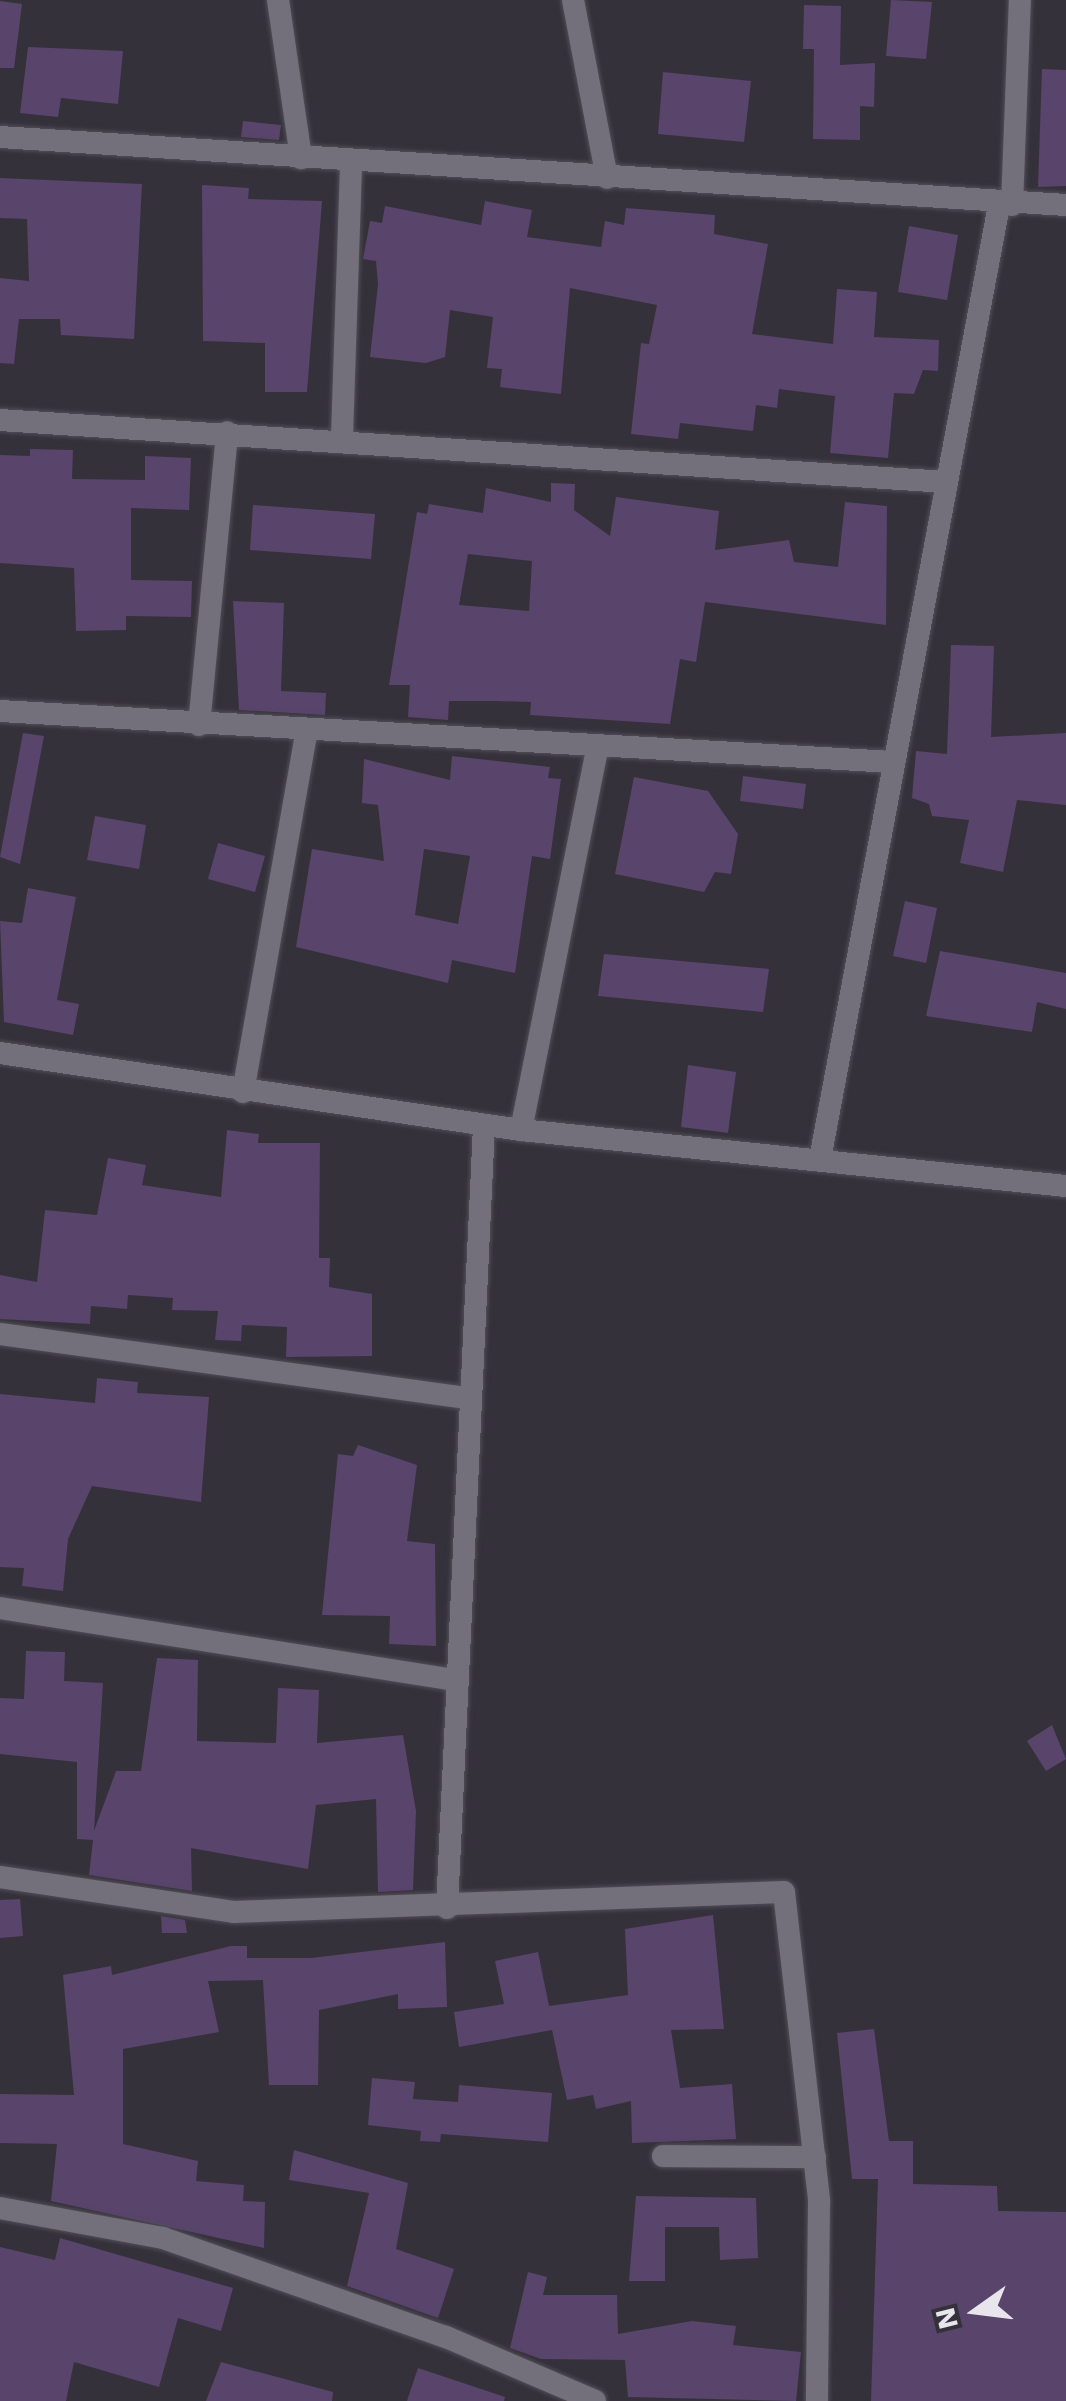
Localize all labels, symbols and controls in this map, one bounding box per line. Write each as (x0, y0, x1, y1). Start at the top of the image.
north arrow (926, 2261, 1026, 2361)
text: N (928, 2304, 965, 2332)

